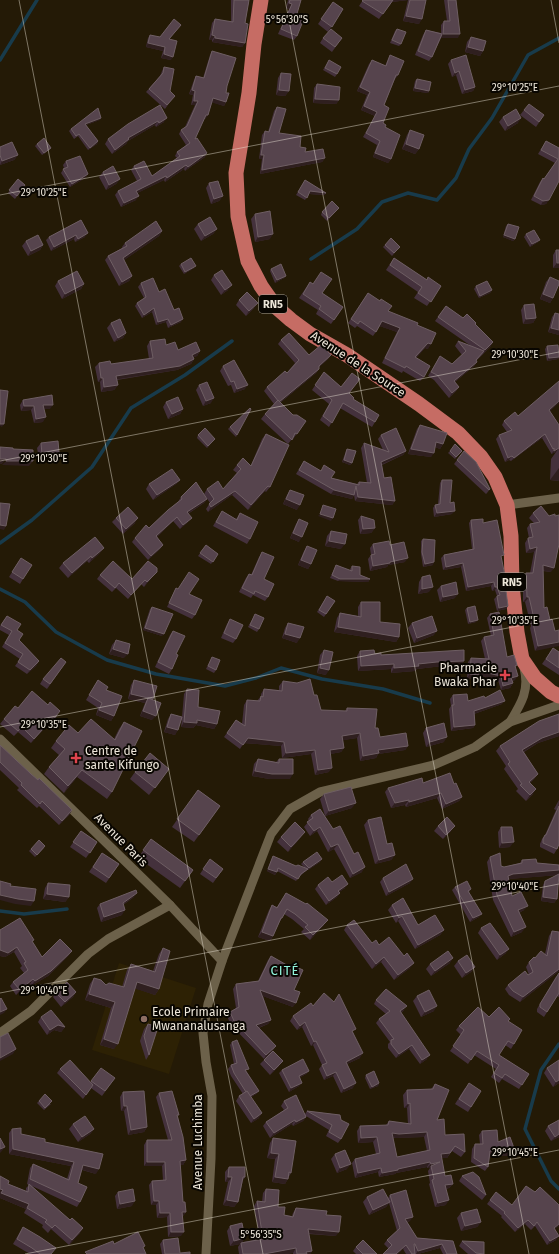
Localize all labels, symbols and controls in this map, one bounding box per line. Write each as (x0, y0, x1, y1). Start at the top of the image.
text: 5°56'30"S (266, 14, 309, 26)
text: 29°10'25"E (492, 82, 538, 94)
text: 29°10'25"E (21, 187, 67, 199)
road number: RN5 (259, 295, 287, 313)
street label: Avenue de la Source (308, 328, 408, 400)
text: 29°10'30"E (491, 349, 539, 361)
text: 29°10'30"E (20, 453, 68, 465)
road number: RN5 (498, 573, 526, 591)
text: 29°10'35"E (492, 615, 538, 627)
place label: Pharmacie Bwaka Phar (434, 661, 497, 689)
marker: Pharmacie Bwaka Phar (500, 670, 510, 680)
text: 29°10'35"E (21, 719, 67, 731)
place label: Centre de sante Kifungo (85, 744, 159, 772)
marker: Centre de sante Kifungo (70, 752, 82, 764)
street label: Avenue Paris (91, 810, 151, 870)
text: 29°10'40"E (491, 881, 539, 893)
district label: CITÉ (271, 963, 299, 978)
text: 29°10'40"E (20, 985, 68, 997)
place label: Ecole Primaire Mwananalusanga (152, 1005, 245, 1033)
marker: Ecole Primaire Mwananalusanga (139, 1014, 149, 1024)
street label: Avenue Luchimba (191, 1094, 205, 1190)
text: 29°10'45"E (492, 1147, 538, 1159)
text: 5°56'35"S (240, 1229, 282, 1241)

